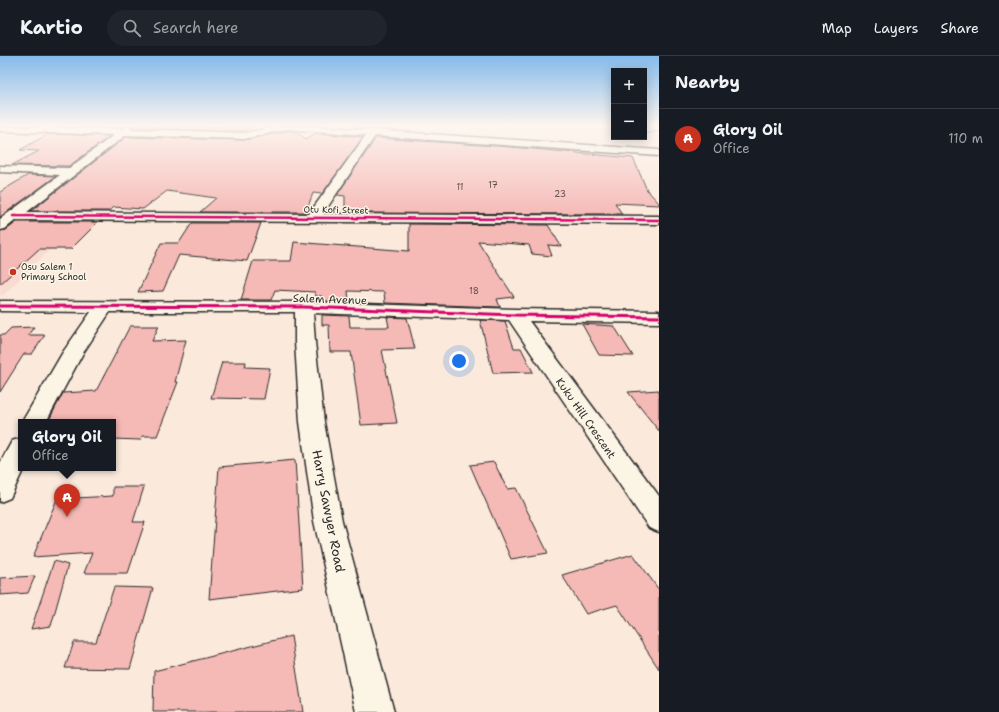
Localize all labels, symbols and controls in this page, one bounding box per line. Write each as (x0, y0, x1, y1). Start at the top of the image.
search box (107, 10, 387, 46)
text: Kartio (20, 15, 83, 40)
icon: search (121, 17, 143, 39)
text: Search here (153, 18, 239, 38)
text: Map (822, 19, 852, 37)
text: Layers (874, 19, 918, 37)
text: Share (940, 19, 979, 37)
map controls (611, 68, 647, 140)
button: + (611, 68, 647, 104)
text: Nearby (675, 71, 740, 93)
button: − (611, 104, 647, 140)
text: Glory Oil (713, 120, 783, 140)
text: A (683, 130, 693, 147)
text: 110 m (948, 130, 983, 147)
text: Office (713, 140, 750, 157)
house number: 17 (488, 179, 498, 191)
house number: 11 (456, 181, 464, 193)
house number: 23 (554, 188, 566, 200)
street label: Otu Kofi Street (303, 203, 369, 217)
place label: Osu Salem 1 Primary School (21, 261, 86, 283)
marker: Osu Salem 1 Primary School (8, 267, 18, 277)
house number: 18 (469, 285, 479, 297)
street label: Salem Avenue (293, 291, 367, 308)
your location (449, 351, 469, 371)
street label: Kuku Hill Crescent (552, 375, 619, 462)
popup (18, 419, 116, 471)
text: Glory Oil (32, 427, 102, 447)
text: Office (32, 447, 69, 464)
street label: Harry Sawyer Road (308, 448, 349, 574)
pin: A (54, 484, 80, 517)

